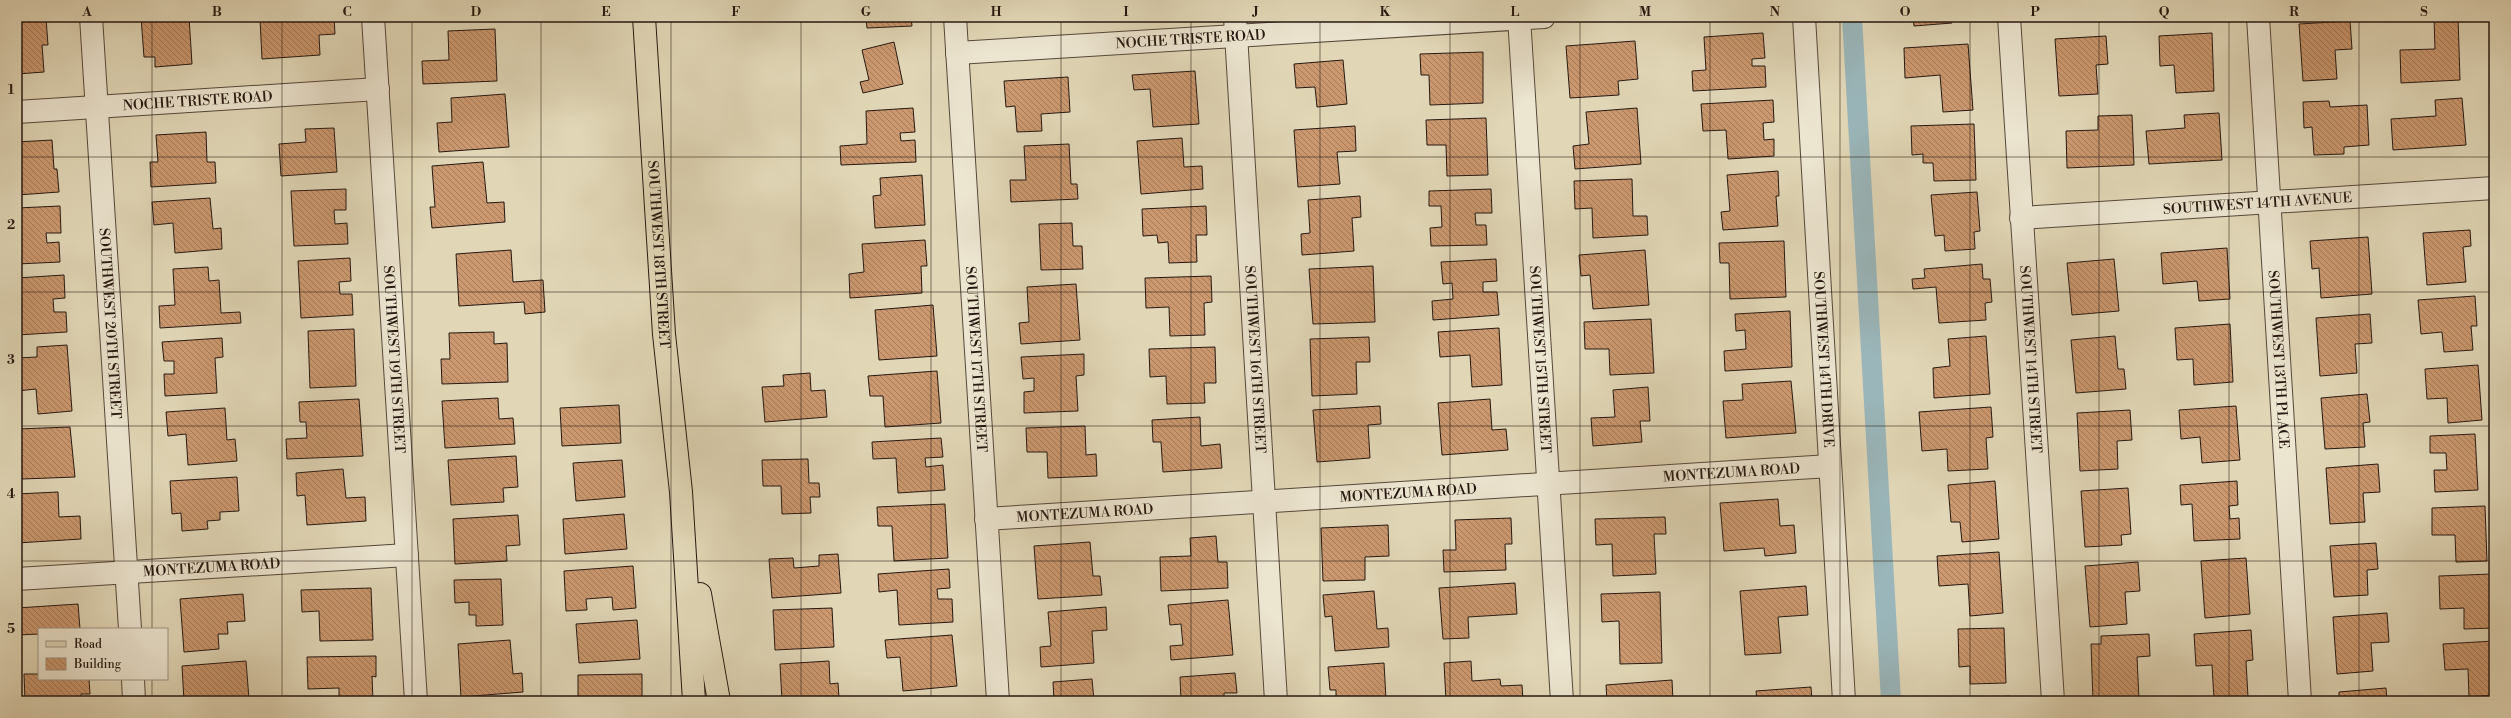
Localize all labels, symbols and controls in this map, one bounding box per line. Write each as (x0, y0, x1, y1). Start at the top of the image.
text: A (81, 4, 92, 20)
text: B (212, 4, 222, 20)
text: C (342, 4, 352, 20)
text: D (471, 4, 481, 20)
text: E (601, 4, 611, 20)
text: F (731, 4, 741, 20)
text: G (861, 4, 872, 20)
text: H (991, 4, 1002, 20)
text: I (1123, 4, 1129, 20)
text: J (1251, 4, 1259, 20)
text: K (1380, 4, 1391, 20)
text: L (1511, 4, 1520, 20)
text: M (1639, 4, 1651, 20)
text: N (1770, 4, 1781, 20)
text: O (1900, 4, 1911, 20)
text: P (2030, 4, 2040, 20)
text: Q (2159, 4, 2170, 20)
text: R (2289, 4, 2299, 20)
text: S (2420, 4, 2428, 20)
street label: NOCHE TRISTE ROAD (1115, 26, 1266, 53)
text: 1 (8, 82, 15, 98)
street label: NOCHE TRISTE ROAD (122, 88, 273, 115)
street label: SOUTHWEST 18TH STREET (643, 160, 674, 350)
street label: SOUTHWEST 14TH AVENUE (2162, 189, 2353, 219)
text: 2 (7, 217, 15, 233)
street label: SOUTHWEST 20TH STREET (94, 227, 125, 420)
street label: SOUTHWEST 19TH STREET (379, 265, 408, 454)
street label: SOUTHWEST 16TH STREET (1240, 265, 1269, 454)
street label: SOUTHWEST 15TH STREET (1525, 265, 1554, 454)
street label: SOUTHWEST 14TH STREET (2015, 265, 2045, 454)
street label: SOUTHWEST 17TH STREET (961, 266, 990, 453)
street label: SOUTHWEST 13TH PLACE (2264, 270, 2292, 449)
street label: SOUTHWEST 14TH DRIVE (1809, 271, 1837, 448)
text: 3 (7, 352, 15, 368)
street label: MONTEZUMA ROAD (1662, 460, 1801, 486)
street label: MONTEZUMA ROAD (1339, 480, 1477, 507)
text: 4 (7, 486, 16, 502)
street label: MONTEZUMA ROAD (1016, 500, 1154, 527)
street label: MONTEZUMA ROAD (143, 555, 281, 581)
text: 5 (7, 621, 15, 637)
legend (38, 628, 168, 680)
text: Road (74, 637, 102, 652)
text: Building (73, 657, 122, 672)

